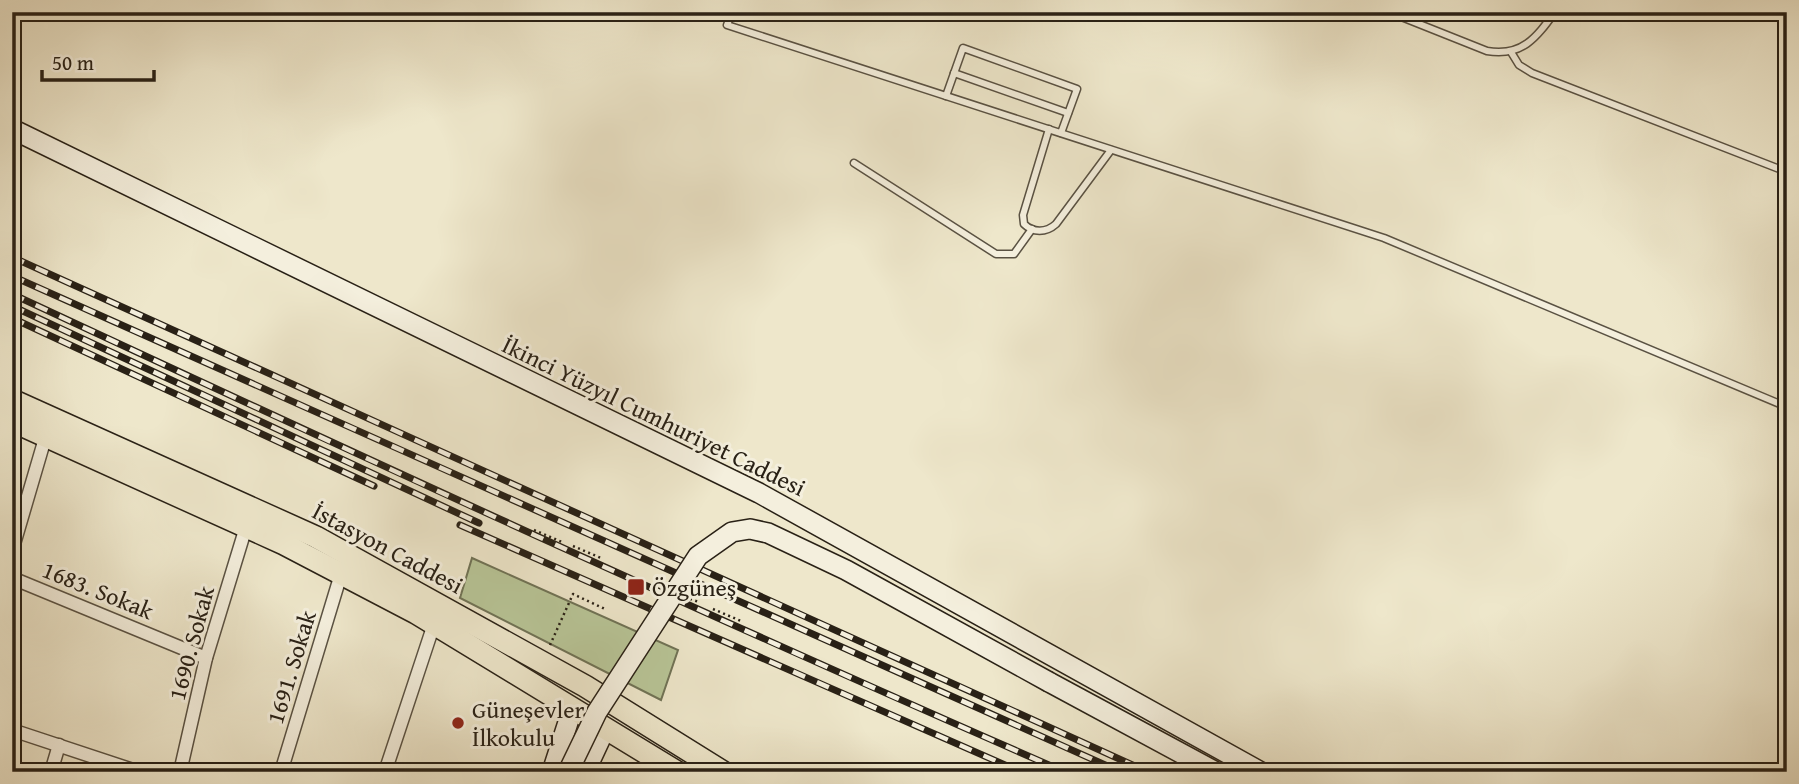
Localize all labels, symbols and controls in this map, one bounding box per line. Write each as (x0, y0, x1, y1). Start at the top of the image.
scale bar (42, 38, 154, 82)
text: 50 m (52, 47, 94, 78)
street label: İkinci Yüzyıl Cumhuriyet Caddesi (496, 327, 812, 505)
street label: İstasyon Caddesi (306, 494, 470, 603)
street label: 1683. Sokak (37, 552, 160, 628)
place label: Özgüneş (652, 570, 736, 605)
marker: Özgüneş (626, 577, 646, 597)
street label: 1690. Sokak (159, 581, 223, 704)
street label: 1691. Sokak (257, 605, 325, 728)
place label: Güneşevler İlkokulu (472, 692, 585, 755)
marker: Güneşevler İlkokulu (450, 715, 466, 731)

